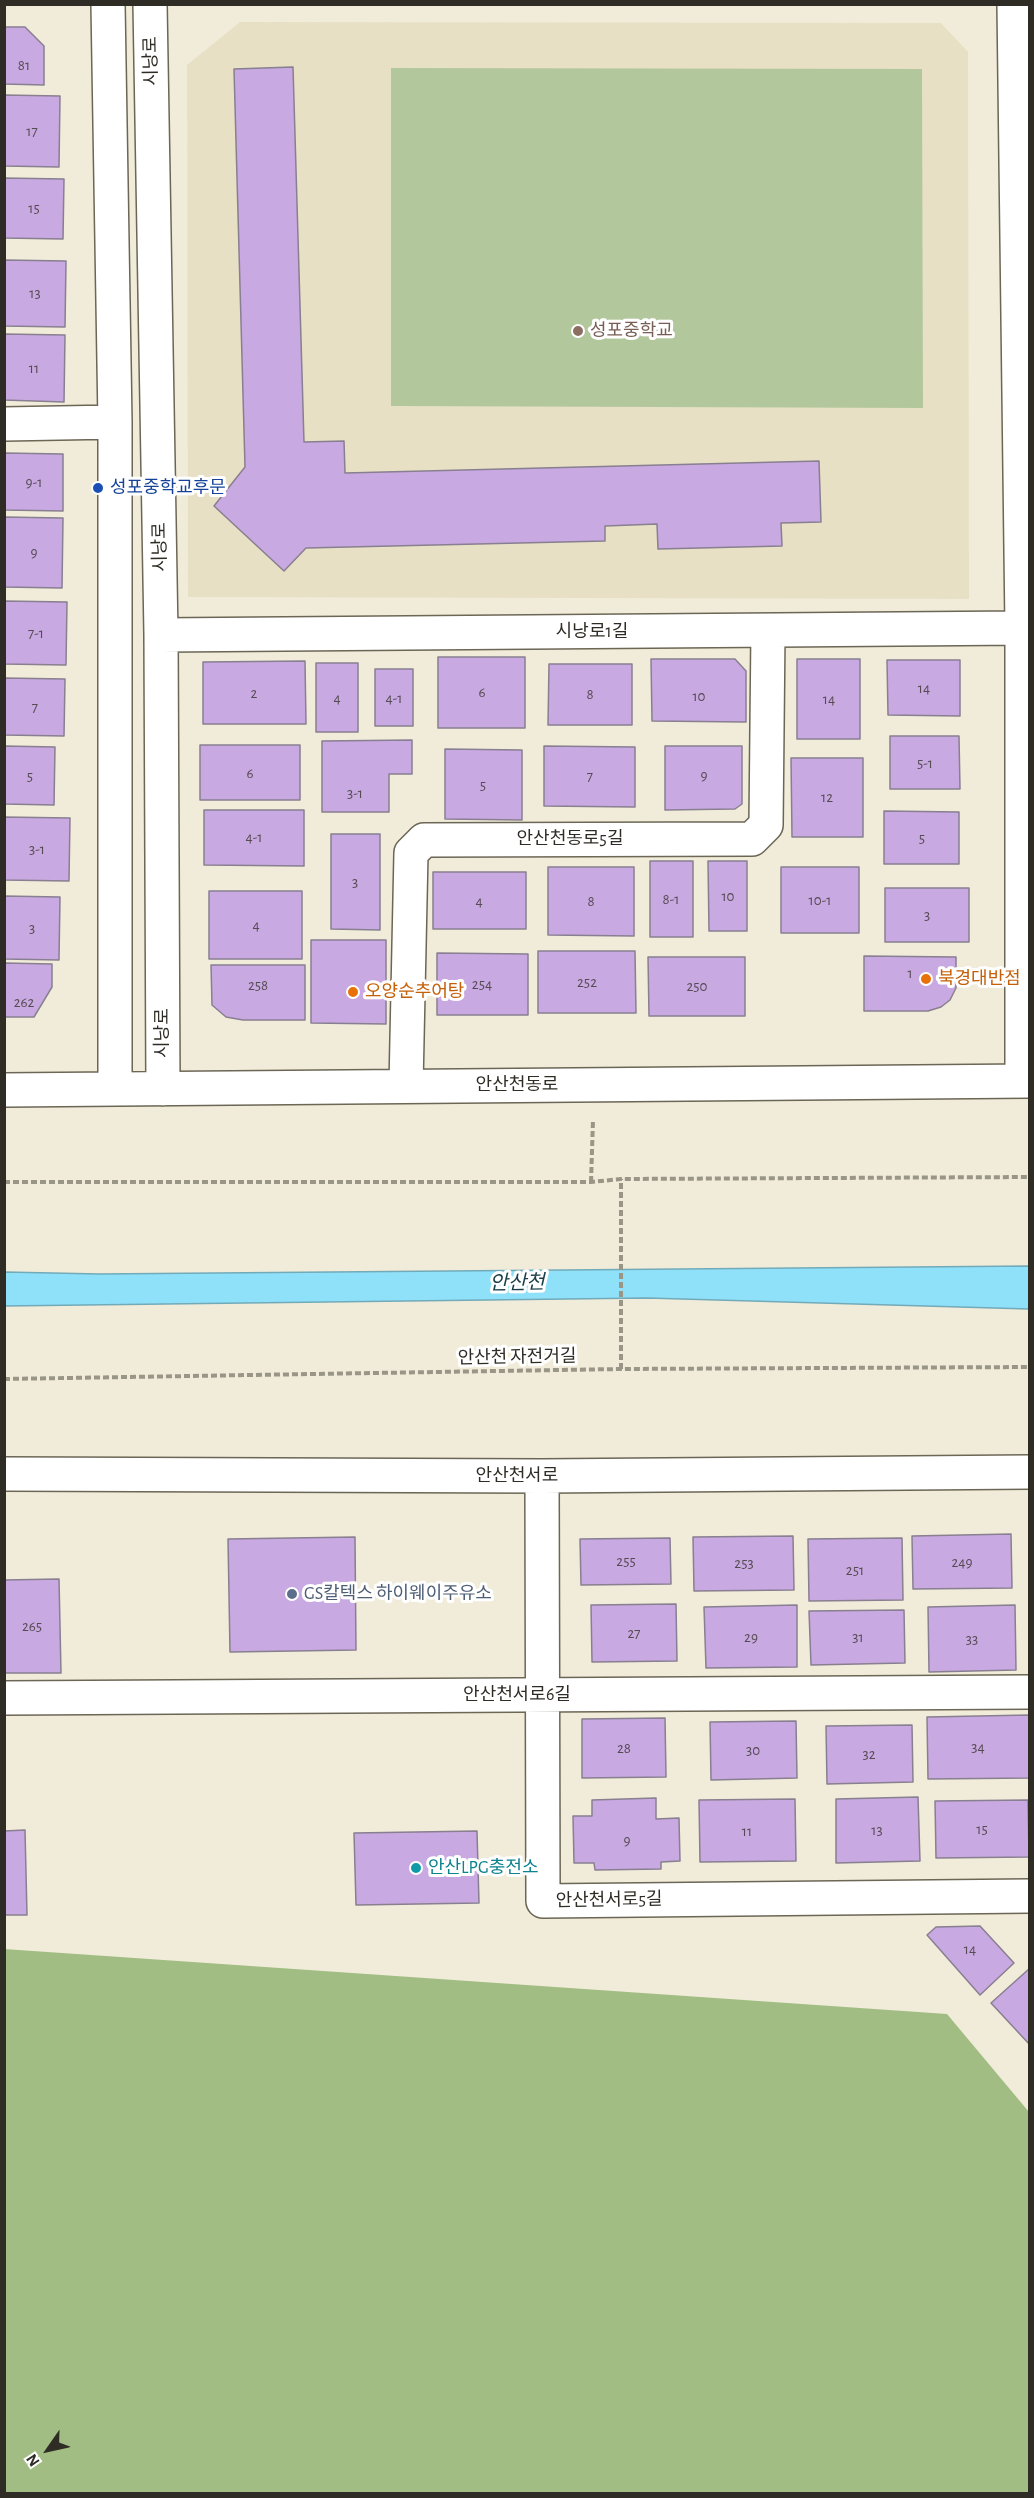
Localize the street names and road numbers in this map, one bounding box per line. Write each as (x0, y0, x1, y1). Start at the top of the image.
street label: 시낭로 (140, 36, 162, 86)
street label: 시낭로 (149, 522, 171, 572)
street label: 시낭로1길 (556, 621, 628, 643)
street label: 안산천동로5길 (517, 828, 623, 850)
street label: 시낭로 (152, 1008, 174, 1058)
street label: 안산천동로 (476, 1074, 558, 1096)
street label: 안산천 자전거길 (457, 1345, 577, 1369)
street label: 안산천서로 (476, 1465, 558, 1487)
street label: 안산천서로6길 (463, 1684, 571, 1706)
street label: 안산천서로5길 (555, 1888, 663, 1912)

